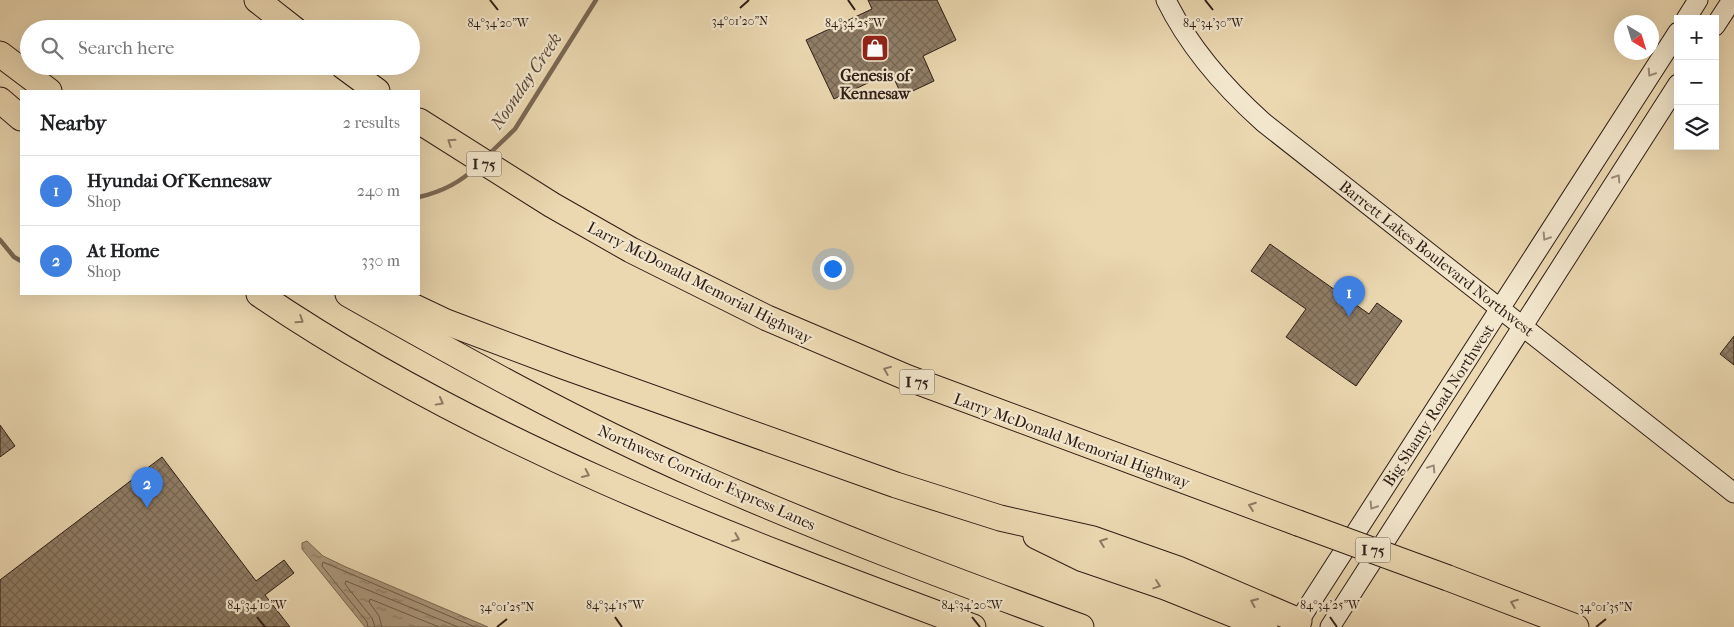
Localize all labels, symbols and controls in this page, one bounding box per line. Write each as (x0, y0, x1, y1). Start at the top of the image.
text: 34°01'20"N (712, 14, 768, 28)
north arrow (1614, 15, 1659, 60)
map controls (1674, 15, 1719, 150)
button: + (1674, 15, 1719, 60)
text: 84°34'20"W (467, 16, 530, 30)
text: 84°34'25"W (825, 16, 886, 30)
text: 84°34'30"W (1183, 16, 1244, 30)
search box (20, 20, 420, 75)
water label: Noonday Creek (486, 29, 566, 134)
shop icon: Genesis of Kennesaw (860, 33, 890, 63)
icon: search (38, 34, 66, 62)
text: Search here (78, 37, 174, 59)
button: − (1674, 60, 1719, 105)
place label: Genesis of Kennesaw (840, 66, 914, 103)
one-way arrow (1648, 68, 1658, 77)
button: layers (1674, 105, 1719, 150)
text: Nearby (40, 111, 106, 135)
text: 2 results (343, 113, 400, 132)
one-way arrow (447, 139, 457, 148)
road number: I 75 (466, 152, 502, 176)
text: Hyundai Of Kennesaw (87, 170, 272, 192)
one-way arrow (1611, 175, 1621, 184)
street label: Barrett Lakes Boulevard Northwest (1335, 176, 1538, 341)
text: 1 (53, 181, 59, 200)
text: 240 m (357, 181, 400, 200)
text: Shop (87, 192, 121, 211)
street label: Larry McDonald Memorial Highway (584, 217, 816, 348)
one-way arrow (1543, 232, 1553, 241)
text: At Home (87, 240, 159, 262)
text: 2 (52, 251, 60, 270)
text: 330 m (361, 251, 400, 270)
your location (820, 256, 846, 282)
text: Shop (87, 262, 121, 281)
pin: 1 (1333, 276, 1365, 317)
one-way arrow (295, 314, 304, 324)
street label: Big Shanty Road Northwest (1379, 320, 1498, 490)
one-way arrow (883, 365, 892, 376)
road number: I 75 (900, 370, 934, 394)
street label: Larry McDonald Memorial Highway (951, 389, 1193, 492)
one-way arrow (435, 396, 444, 406)
street label: Northwest Corridor Express Lanes (595, 421, 819, 534)
one-way arrow (1426, 465, 1435, 474)
pin: 2 (131, 467, 163, 508)
one-way arrow (581, 468, 590, 479)
one-way arrow (1370, 500, 1379, 510)
one-way arrow (1248, 502, 1257, 512)
one-way arrow (731, 532, 739, 542)
one-way arrow (1099, 538, 1108, 548)
road number: I 75 (1356, 538, 1390, 562)
one-way arrow (1152, 579, 1161, 589)
one-way arrow (1250, 597, 1259, 608)
text: 84°34'10"W (227, 598, 288, 612)
text: 84°34'15"W (586, 598, 645, 612)
text: 84°34'20"W (941, 598, 1004, 612)
text: 84°34'25"W (1300, 598, 1361, 612)
one-way arrow (1510, 599, 1519, 609)
text: 34°01'25"N (480, 600, 534, 614)
text: 34°01'35"N (1579, 600, 1633, 614)

